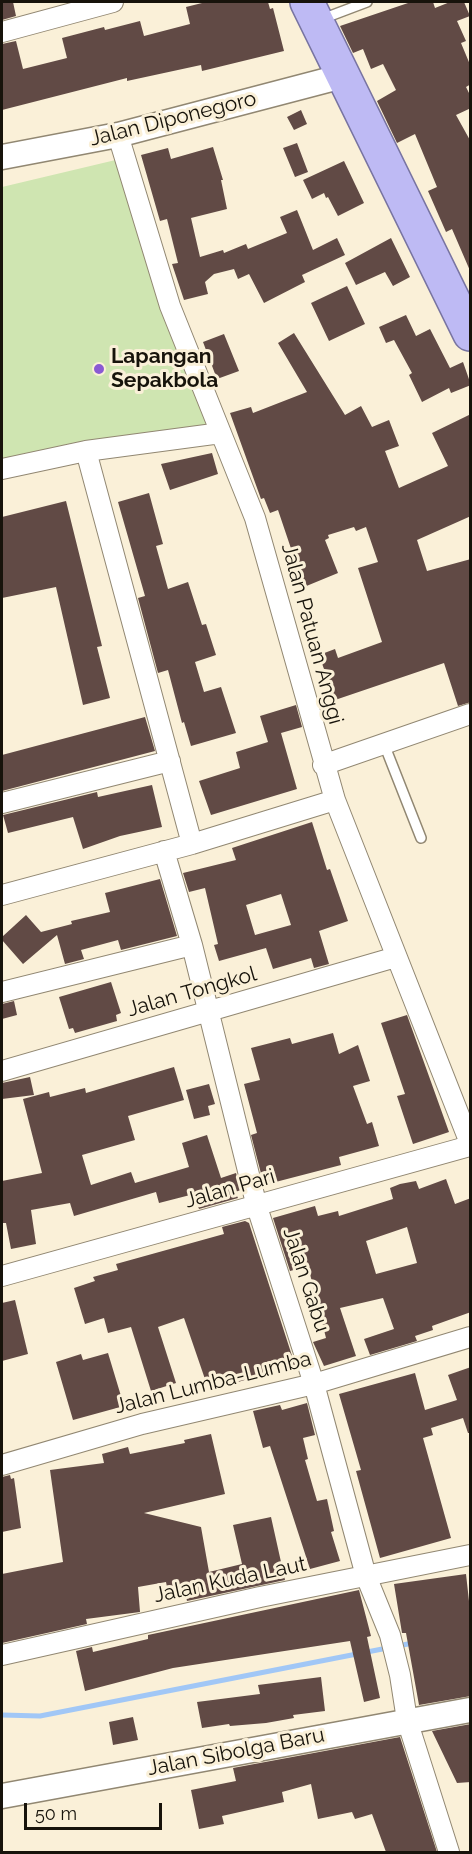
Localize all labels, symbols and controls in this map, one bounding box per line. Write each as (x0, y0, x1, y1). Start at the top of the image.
street label: Jalan Diponegoro (87, 86, 259, 152)
place label: Lapangan Sepakbola (111, 344, 218, 394)
marker: Lapangan Sepakbola (92, 362, 106, 376)
street label: Jalan Patuan Anggi (276, 541, 348, 727)
street label: Jalan Tongkol (125, 962, 259, 1022)
street label: Jalan Pari (182, 1164, 278, 1214)
street label: Jalan Gabu (277, 1225, 335, 1335)
street label: Jalan Lumba-Lumba (112, 1346, 314, 1420)
street label: Jalan Kuda Laut (152, 1552, 308, 1608)
street label: Jalan Sibolga Baru (145, 1722, 327, 1782)
scale bar (27, 1791, 165, 1829)
text: 50 m (35, 1803, 77, 1824)

